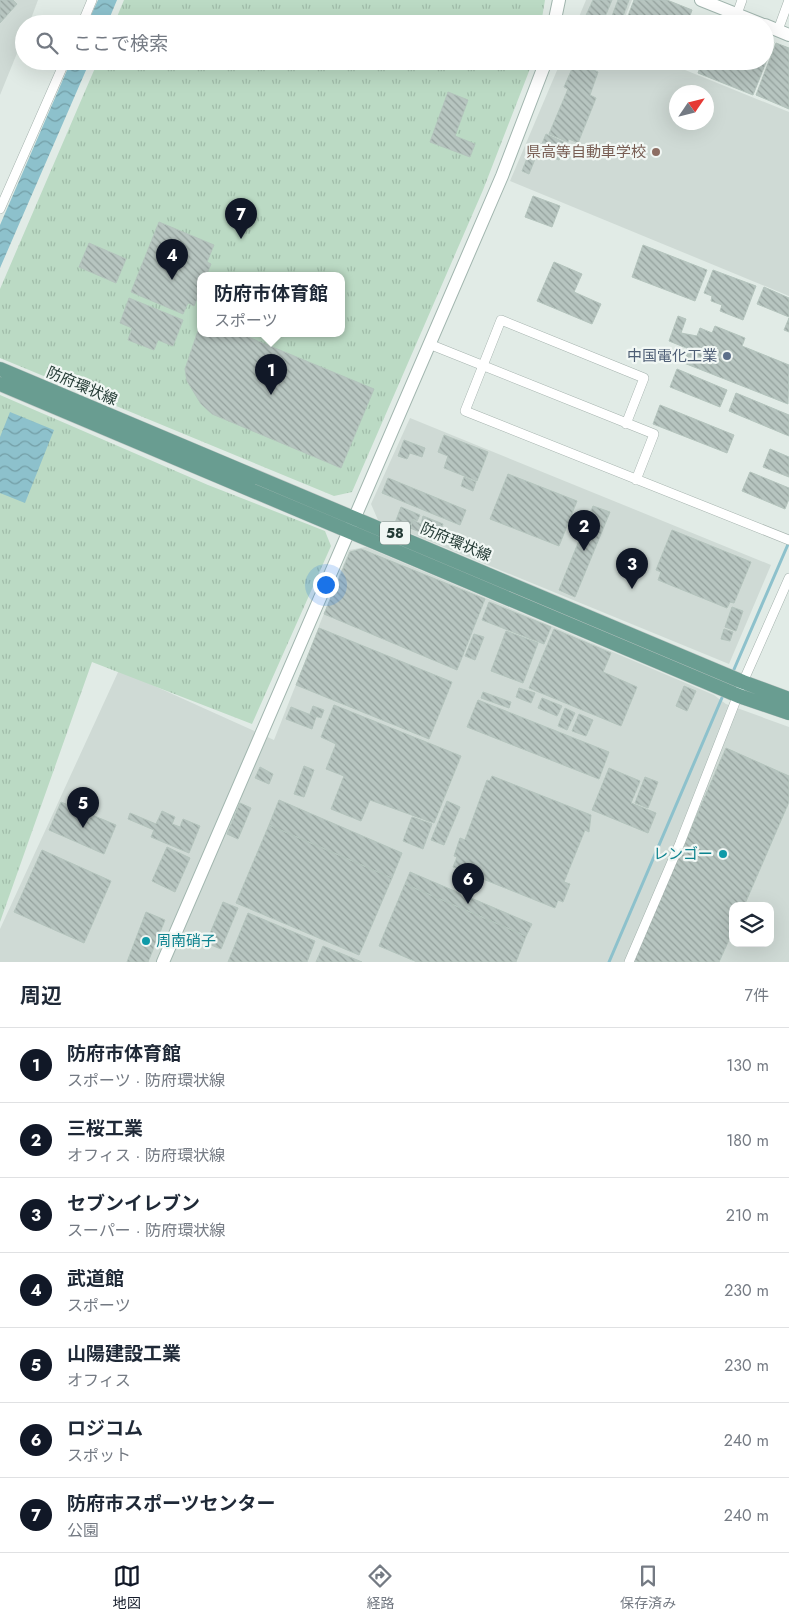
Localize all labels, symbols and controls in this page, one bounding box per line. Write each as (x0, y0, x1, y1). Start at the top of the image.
search box (15, 15, 774, 70)
icon: search (33, 29, 61, 57)
text: ここで検索 (73, 30, 168, 57)
north arrow (669, 85, 714, 130)
place label: 県高等自動車学校 (526, 141, 646, 163)
marker: 県高等自動車学校 (650, 146, 662, 158)
pin: 7 (225, 198, 257, 239)
pin: 4 (156, 239, 188, 280)
popup (197, 272, 345, 337)
text: 防府市体育館 (214, 280, 328, 307)
text: スポーツ (214, 309, 278, 332)
place label: 中国電化工業 (627, 345, 717, 367)
marker: 中国電化工業 (721, 350, 733, 362)
pin: 1 (255, 354, 287, 395)
street label: 防府環状線 (43, 361, 121, 411)
pin: 2 (568, 510, 600, 551)
street label: 防府環状線 (417, 517, 495, 567)
road number: 58 (380, 522, 410, 544)
pin: 3 (616, 548, 648, 589)
your location (313, 572, 339, 598)
pin: 5 (67, 787, 99, 828)
place label: レンゴー (653, 843, 713, 865)
marker: レンゴー (717, 848, 729, 860)
pin: 6 (452, 863, 484, 904)
map controls (729, 902, 774, 947)
button: layers (729, 902, 774, 947)
place label: 周南硝子 (156, 930, 216, 952)
marker: 周南硝子 (140, 935, 152, 947)
text: 周辺 (20, 981, 62, 1011)
text: 7件 (745, 984, 769, 1007)
text: 防府市体育館 (67, 1040, 181, 1067)
text: 1 (32, 1054, 40, 1077)
text: 130 m (726, 1054, 769, 1077)
text: スポーツ · 防府環状線 (67, 1069, 225, 1092)
text: 三桜工業 (67, 1115, 143, 1142)
text: 2 (31, 1129, 41, 1152)
text: 180 m (726, 1129, 769, 1152)
text: オフィス · 防府環状線 (67, 1144, 225, 1167)
text: セブンイレブン (67, 1190, 200, 1217)
text: 3 (31, 1204, 41, 1227)
text: 210 m (726, 1204, 769, 1227)
text: スーパー · 防府環状線 (67, 1219, 225, 1242)
text: 武道館 (67, 1265, 124, 1292)
text: 4 (30, 1279, 42, 1302)
text: 230 m (724, 1279, 769, 1302)
text: スポーツ (67, 1294, 131, 1317)
text: 山陽建設工業 (67, 1340, 181, 1367)
text: 5 (31, 1354, 41, 1377)
text: 230 m (724, 1354, 769, 1377)
text: オフィス (67, 1369, 131, 1392)
text: ロジコム (67, 1415, 143, 1442)
text: 6 (31, 1429, 41, 1452)
text: 240 m (724, 1429, 769, 1452)
text: スポット (67, 1444, 131, 1467)
text: 防府市スポーツセンター (67, 1490, 276, 1517)
text: 7 (31, 1504, 41, 1527)
text: 240 m (724, 1504, 769, 1527)
text: 公園 (67, 1519, 99, 1542)
tab: 地図 (113, 1562, 141, 1613)
tab: 経路 (366, 1562, 394, 1613)
tab: 保存済み (620, 1562, 676, 1613)

